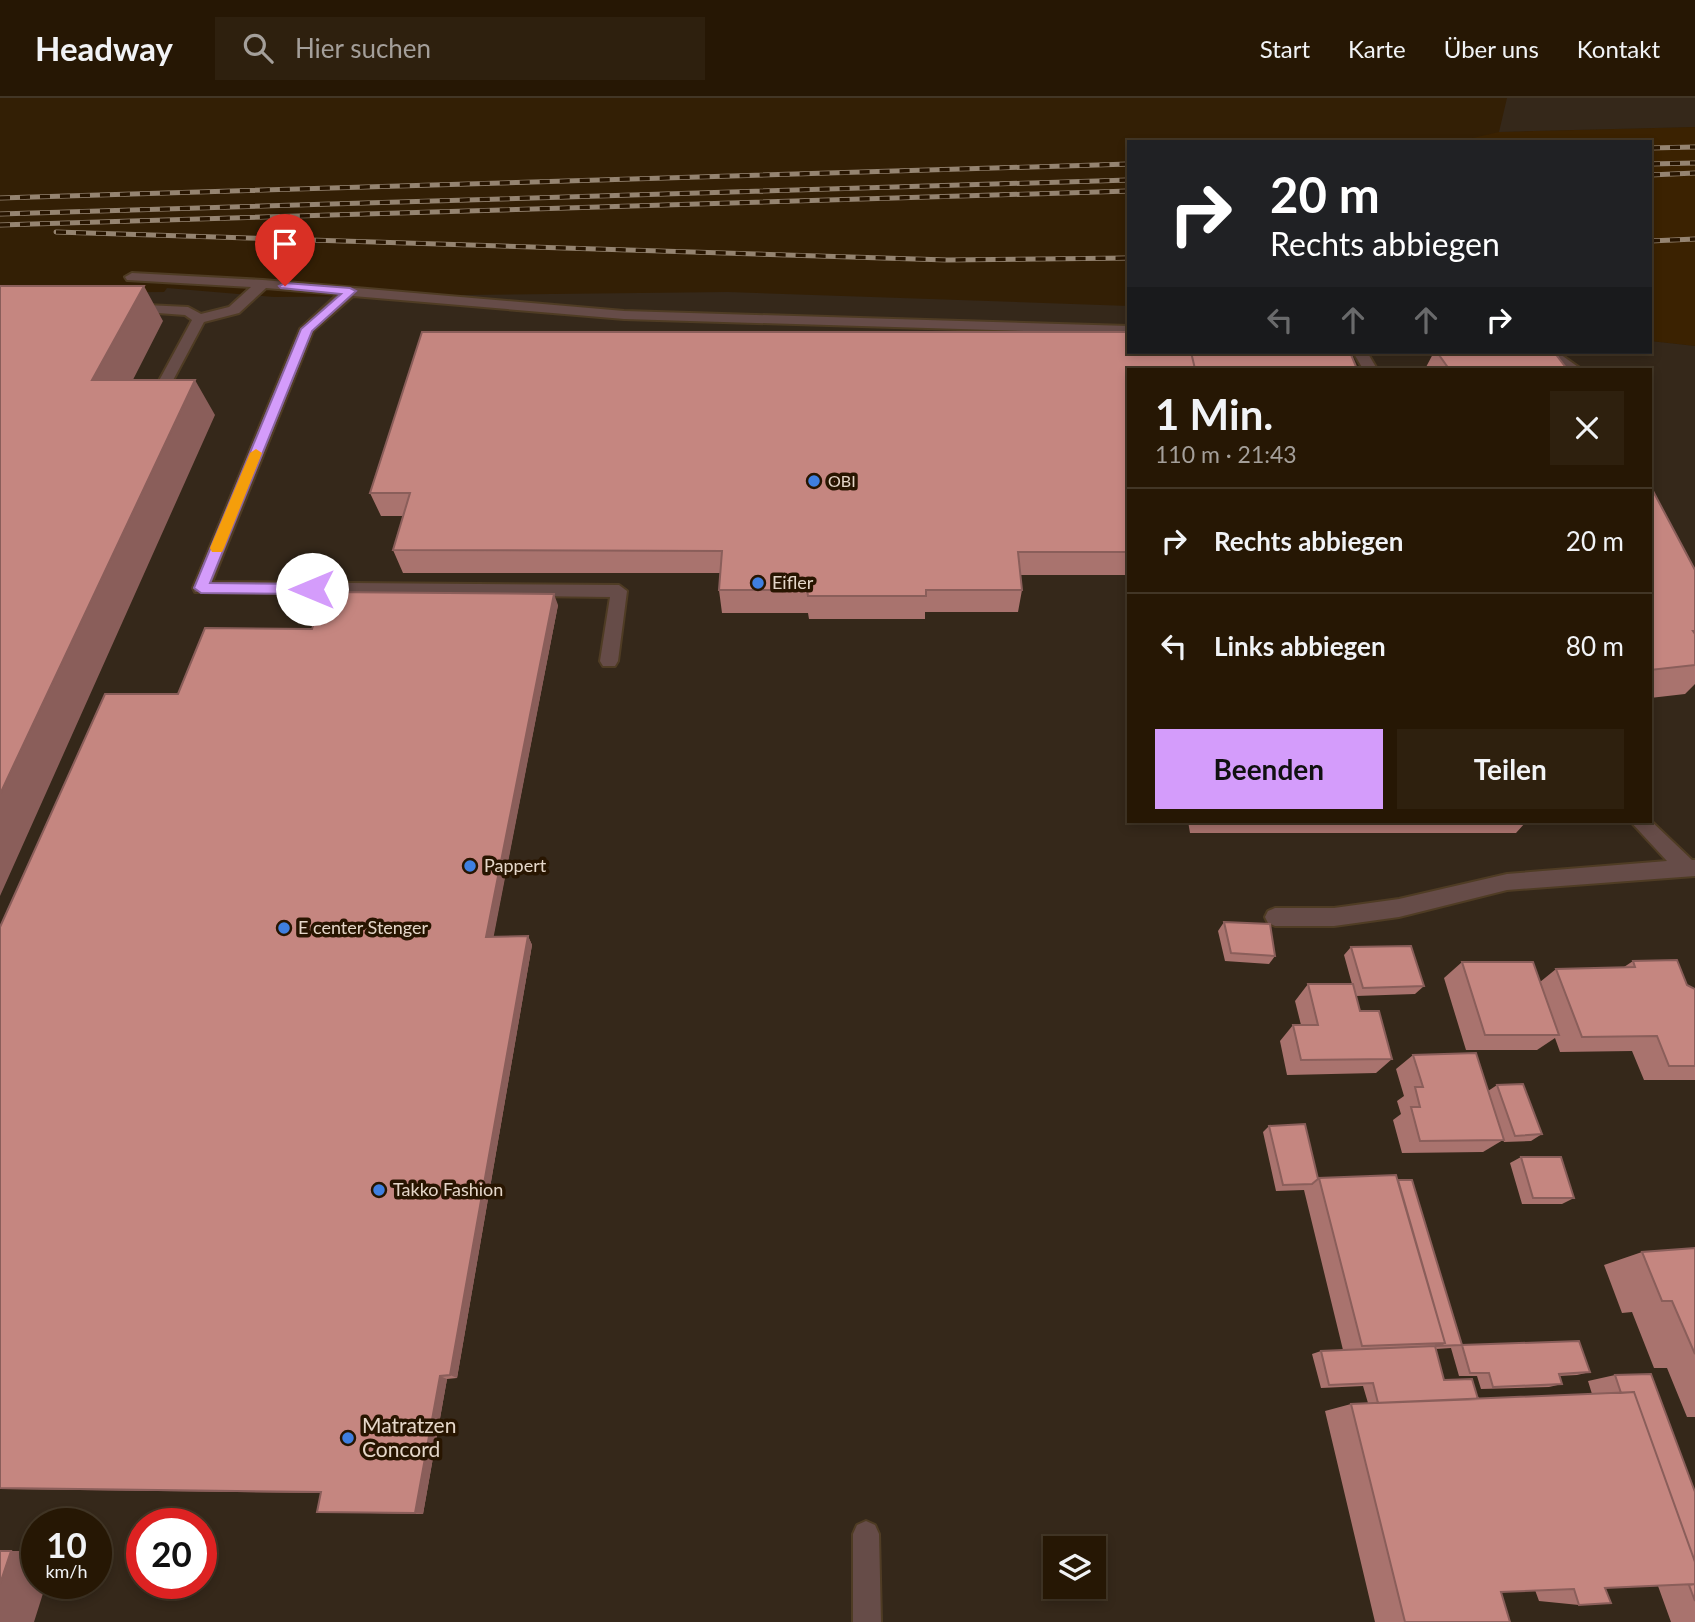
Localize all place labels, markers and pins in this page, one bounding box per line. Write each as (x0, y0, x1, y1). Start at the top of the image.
pin (255, 214, 315, 286)
place label: OBI (828, 471, 856, 490)
marker: OBI (806, 473, 822, 489)
place label: Eifler (772, 571, 814, 593)
marker: Eifler (750, 575, 766, 591)
place label: Pappert (484, 854, 547, 876)
marker: Pappert (462, 858, 478, 874)
place label: E center Stenger (298, 916, 429, 938)
marker: E center Stenger (276, 920, 292, 936)
place label: Takko Fashion (393, 1178, 503, 1200)
marker: Takko Fashion (371, 1182, 387, 1198)
place label: Matratzen Concord (362, 1412, 456, 1461)
marker: Matratzen Concord (340, 1430, 356, 1446)

